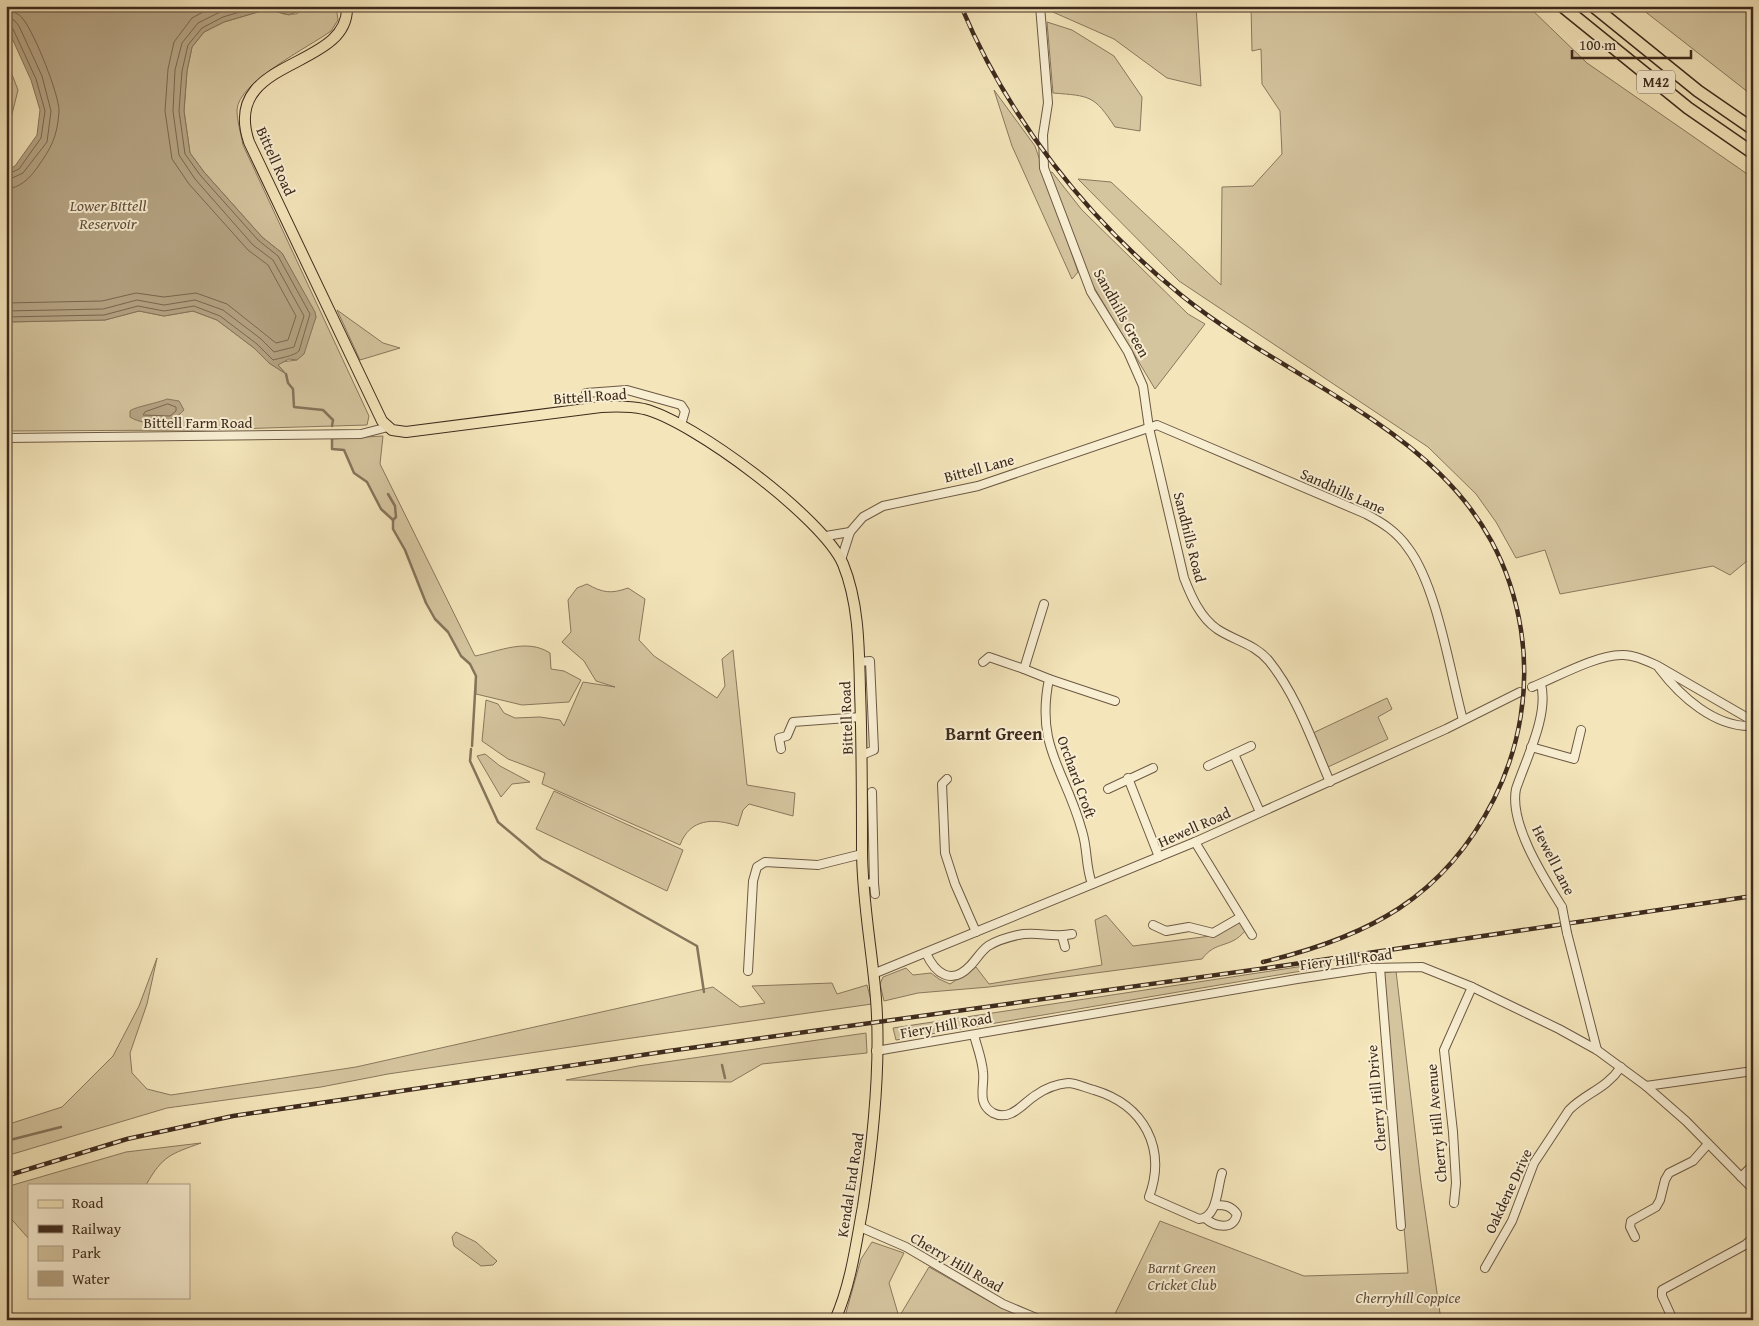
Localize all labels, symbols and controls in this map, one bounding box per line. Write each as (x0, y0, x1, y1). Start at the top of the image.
scale bar (1572, 28, 1690, 60)
text: 100 m (1579, 34, 1617, 55)
road number: M42 (1637, 70, 1675, 94)
street label: Bittell Road (251, 123, 301, 199)
water label: Lower Bittell Reservoir (69, 193, 146, 235)
street label: Sandhills Green (1089, 265, 1155, 362)
street label: Bittell Road (553, 383, 627, 409)
street label: Bittell Farm Road (143, 412, 253, 433)
street label: Bittell Lane (942, 449, 1016, 487)
street label: Sandhills Lane (1297, 463, 1389, 519)
street label: Sandhills Road (1169, 490, 1211, 584)
street label: Bittell Road (834, 681, 858, 755)
district label: Barnt Green (945, 720, 1043, 747)
street label: Orchard Croft (1052, 733, 1102, 822)
street label: Hewell Road (1154, 802, 1234, 852)
street label: Hewell Lane (1527, 821, 1581, 899)
street label: Fiery Hill Road (1299, 943, 1393, 975)
street label: Fiery Hill Road (898, 1007, 994, 1043)
street label: Cherry Hill Drive (1361, 1044, 1391, 1152)
street label: Cherry Hill Avenue (1420, 1063, 1452, 1183)
street label: Kendal End Road (831, 1131, 869, 1239)
street label: Oakdene Drive (1479, 1145, 1537, 1237)
legend (28, 1184, 190, 1298)
text: Road (72, 1192, 103, 1213)
text: Railway (72, 1218, 122, 1239)
street label: Cherry Hill Road (907, 1227, 1007, 1297)
text: Park (72, 1242, 101, 1263)
park label: Barnt Green Cricket Club (1147, 1257, 1217, 1295)
text: Water (72, 1268, 110, 1289)
park label: Cherryhill Coppice (1355, 1287, 1461, 1308)

